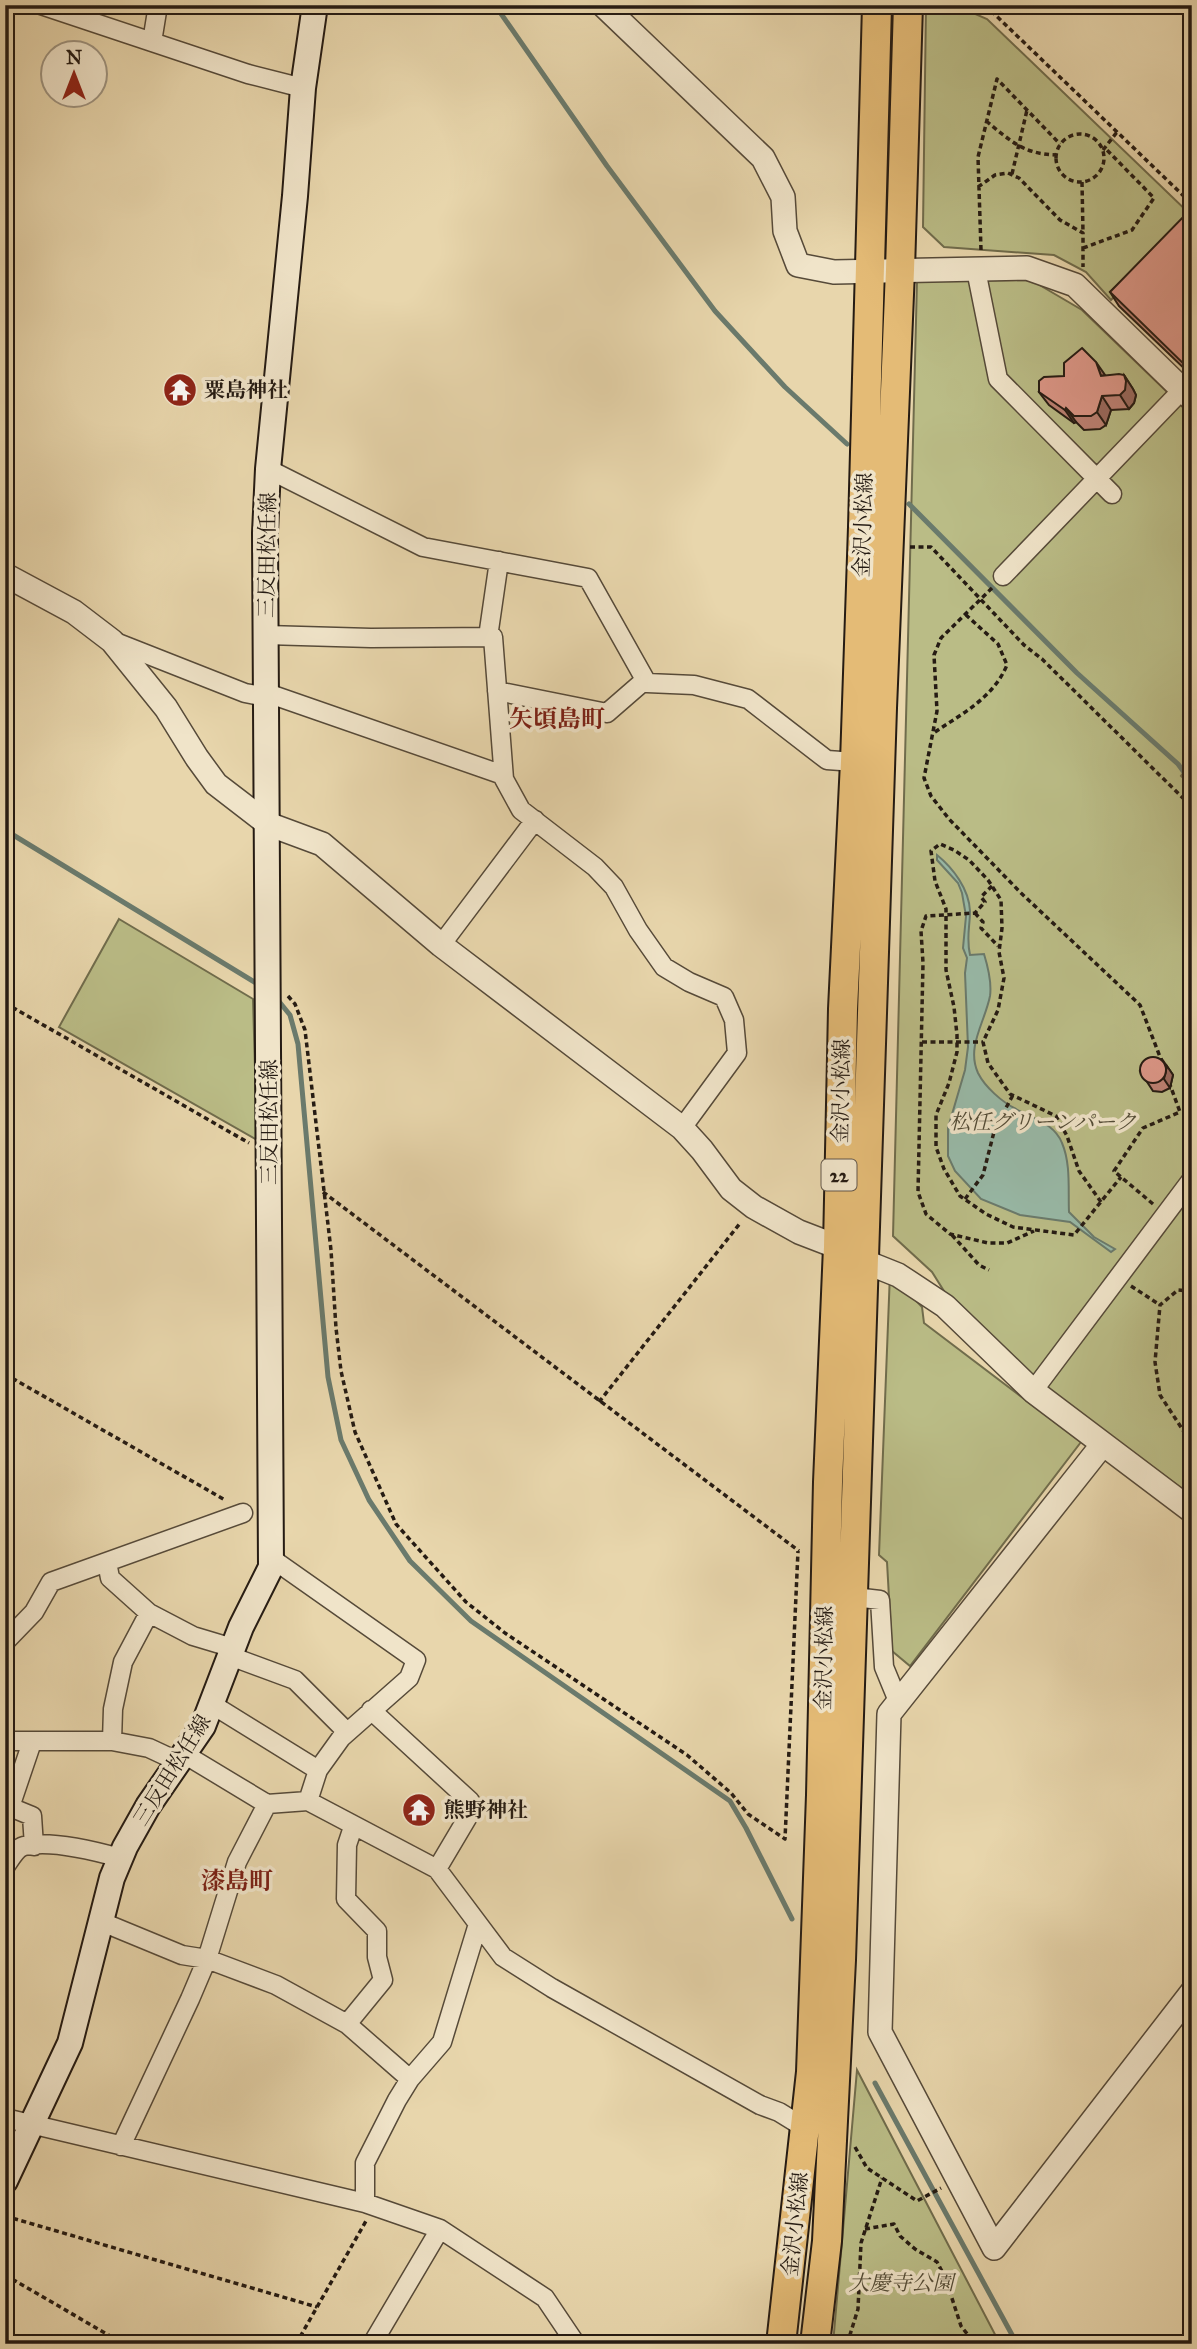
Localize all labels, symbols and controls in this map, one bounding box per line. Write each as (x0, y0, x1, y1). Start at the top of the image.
north arrow (38, 38, 108, 108)
text: N (66, 46, 82, 69)
temple icon: 粟島神社 (161, 371, 199, 409)
place label: 粟島神社 (204, 377, 288, 403)
street label: 金沢小松線 (848, 472, 878, 578)
street label: 三反田松任線 (253, 492, 281, 618)
district label: 矢頃島町 (509, 704, 605, 734)
street label: 金沢小松線 (827, 1038, 855, 1144)
street label: 三反田松任線 (256, 1059, 282, 1185)
park label: 松任グリーンパーク (949, 1109, 1137, 1135)
road number: 22 (822, 1160, 856, 1190)
street label: 金沢小松線 (810, 1605, 838, 1711)
street label: 三反田松任線 (128, 1710, 216, 1830)
temple icon: 熊野神社 (400, 1791, 438, 1829)
place label: 熊野神社 (444, 1797, 528, 1823)
district label: 漆島町 (201, 1866, 273, 1896)
street label: 金沢小松線 (777, 2170, 813, 2278)
park label: 大慶寺公園 (849, 2270, 956, 2296)

